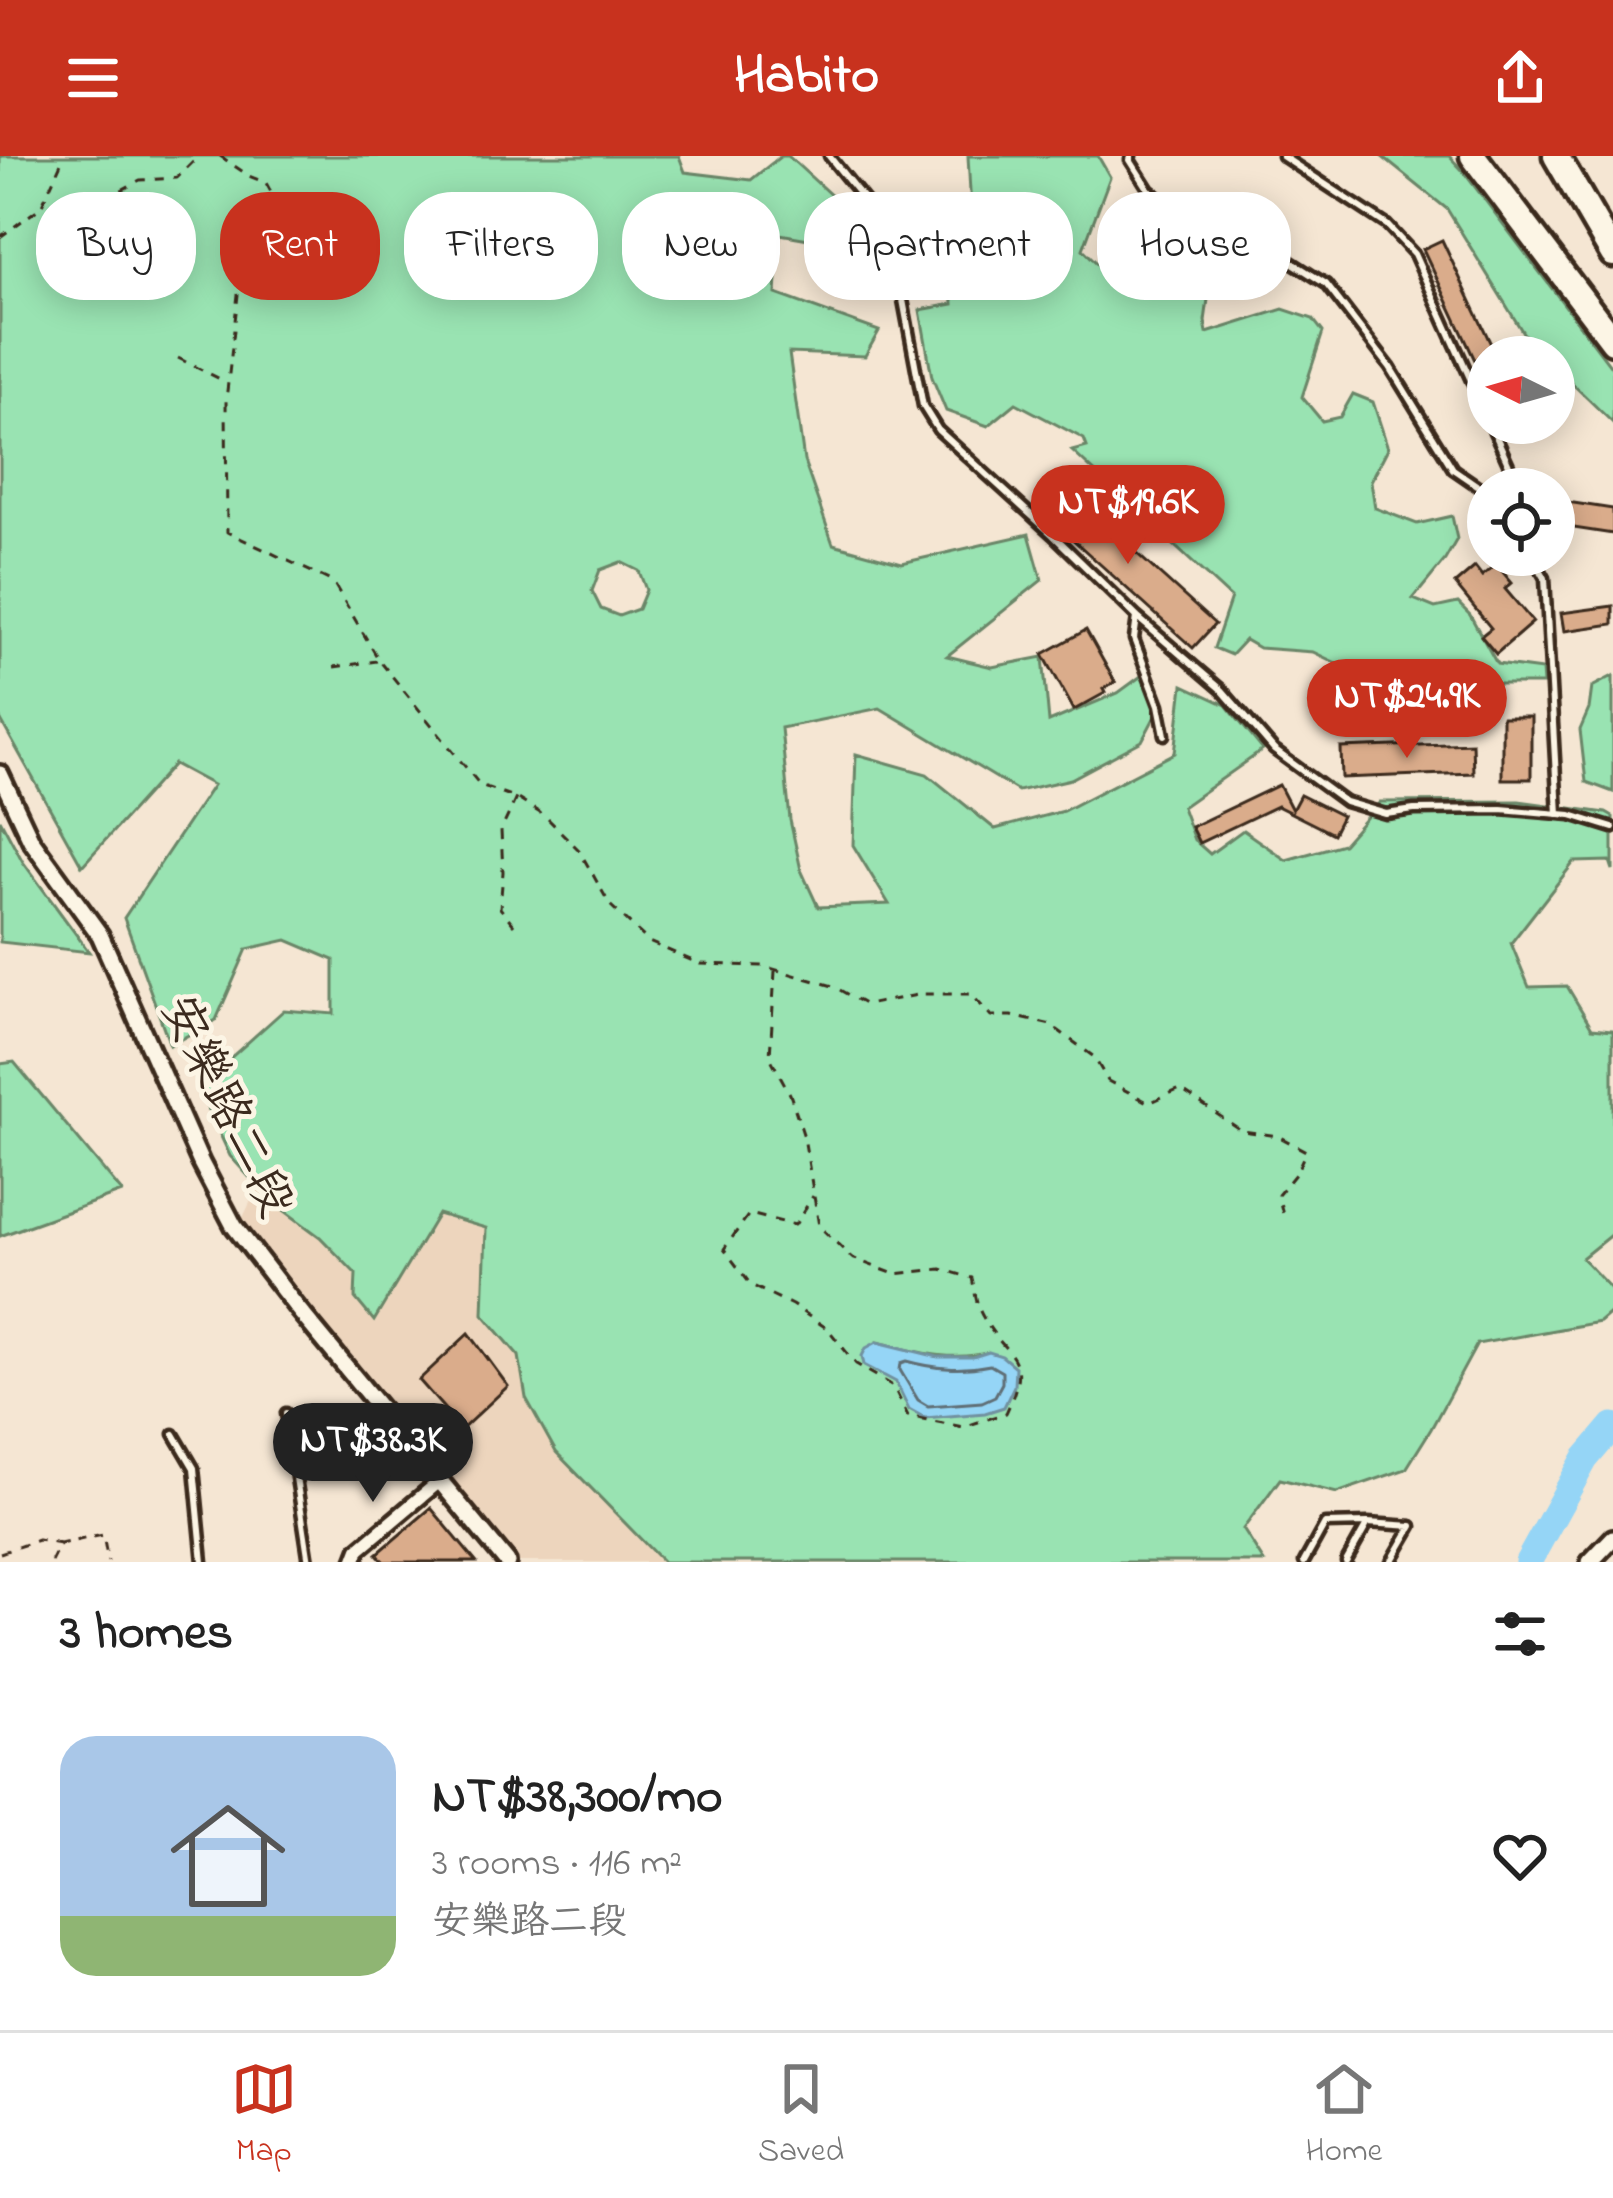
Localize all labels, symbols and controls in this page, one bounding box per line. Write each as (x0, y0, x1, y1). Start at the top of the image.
text: Habito (734, 39, 879, 117)
icon: menu (60, 45, 126, 111)
icon: share (1487, 45, 1553, 111)
chip: Buy (36, 192, 196, 300)
chip: Rent (220, 192, 380, 300)
chip: Filters (404, 192, 598, 300)
chip: New (622, 192, 780, 300)
chip: Apartment (804, 192, 1073, 300)
chip: House (1097, 192, 1291, 300)
north arrow (1467, 336, 1575, 444)
map controls (1467, 336, 1575, 576)
pin: NT$19.6K (1004, 465, 1252, 567)
button: locate (1467, 468, 1575, 576)
text: NT$19.6K (1058, 475, 1198, 532)
pin: NT$24.9K (1283, 659, 1531, 761)
text: NT$24.9K (1334, 669, 1480, 726)
street label: 安樂路二段 (141, 984, 309, 1230)
pin: NT$38.3K (249, 1403, 497, 1505)
text: NT$38.3K (300, 1413, 446, 1470)
text: 3 homes (60, 1597, 233, 1672)
icon: filters (1487, 1601, 1553, 1667)
text: NT$38,300/mo (432, 1761, 723, 1836)
icon: home (156, 1784, 300, 1928)
icon: heart (1487, 1823, 1553, 1889)
text: 3 rooms · 116 m² (432, 1836, 682, 1893)
text: 安樂路二段 (432, 1895, 627, 1952)
tab: Map (231, 2056, 297, 2176)
tab: Saved (758, 2056, 844, 2176)
tab: Home (1306, 2056, 1382, 2176)

